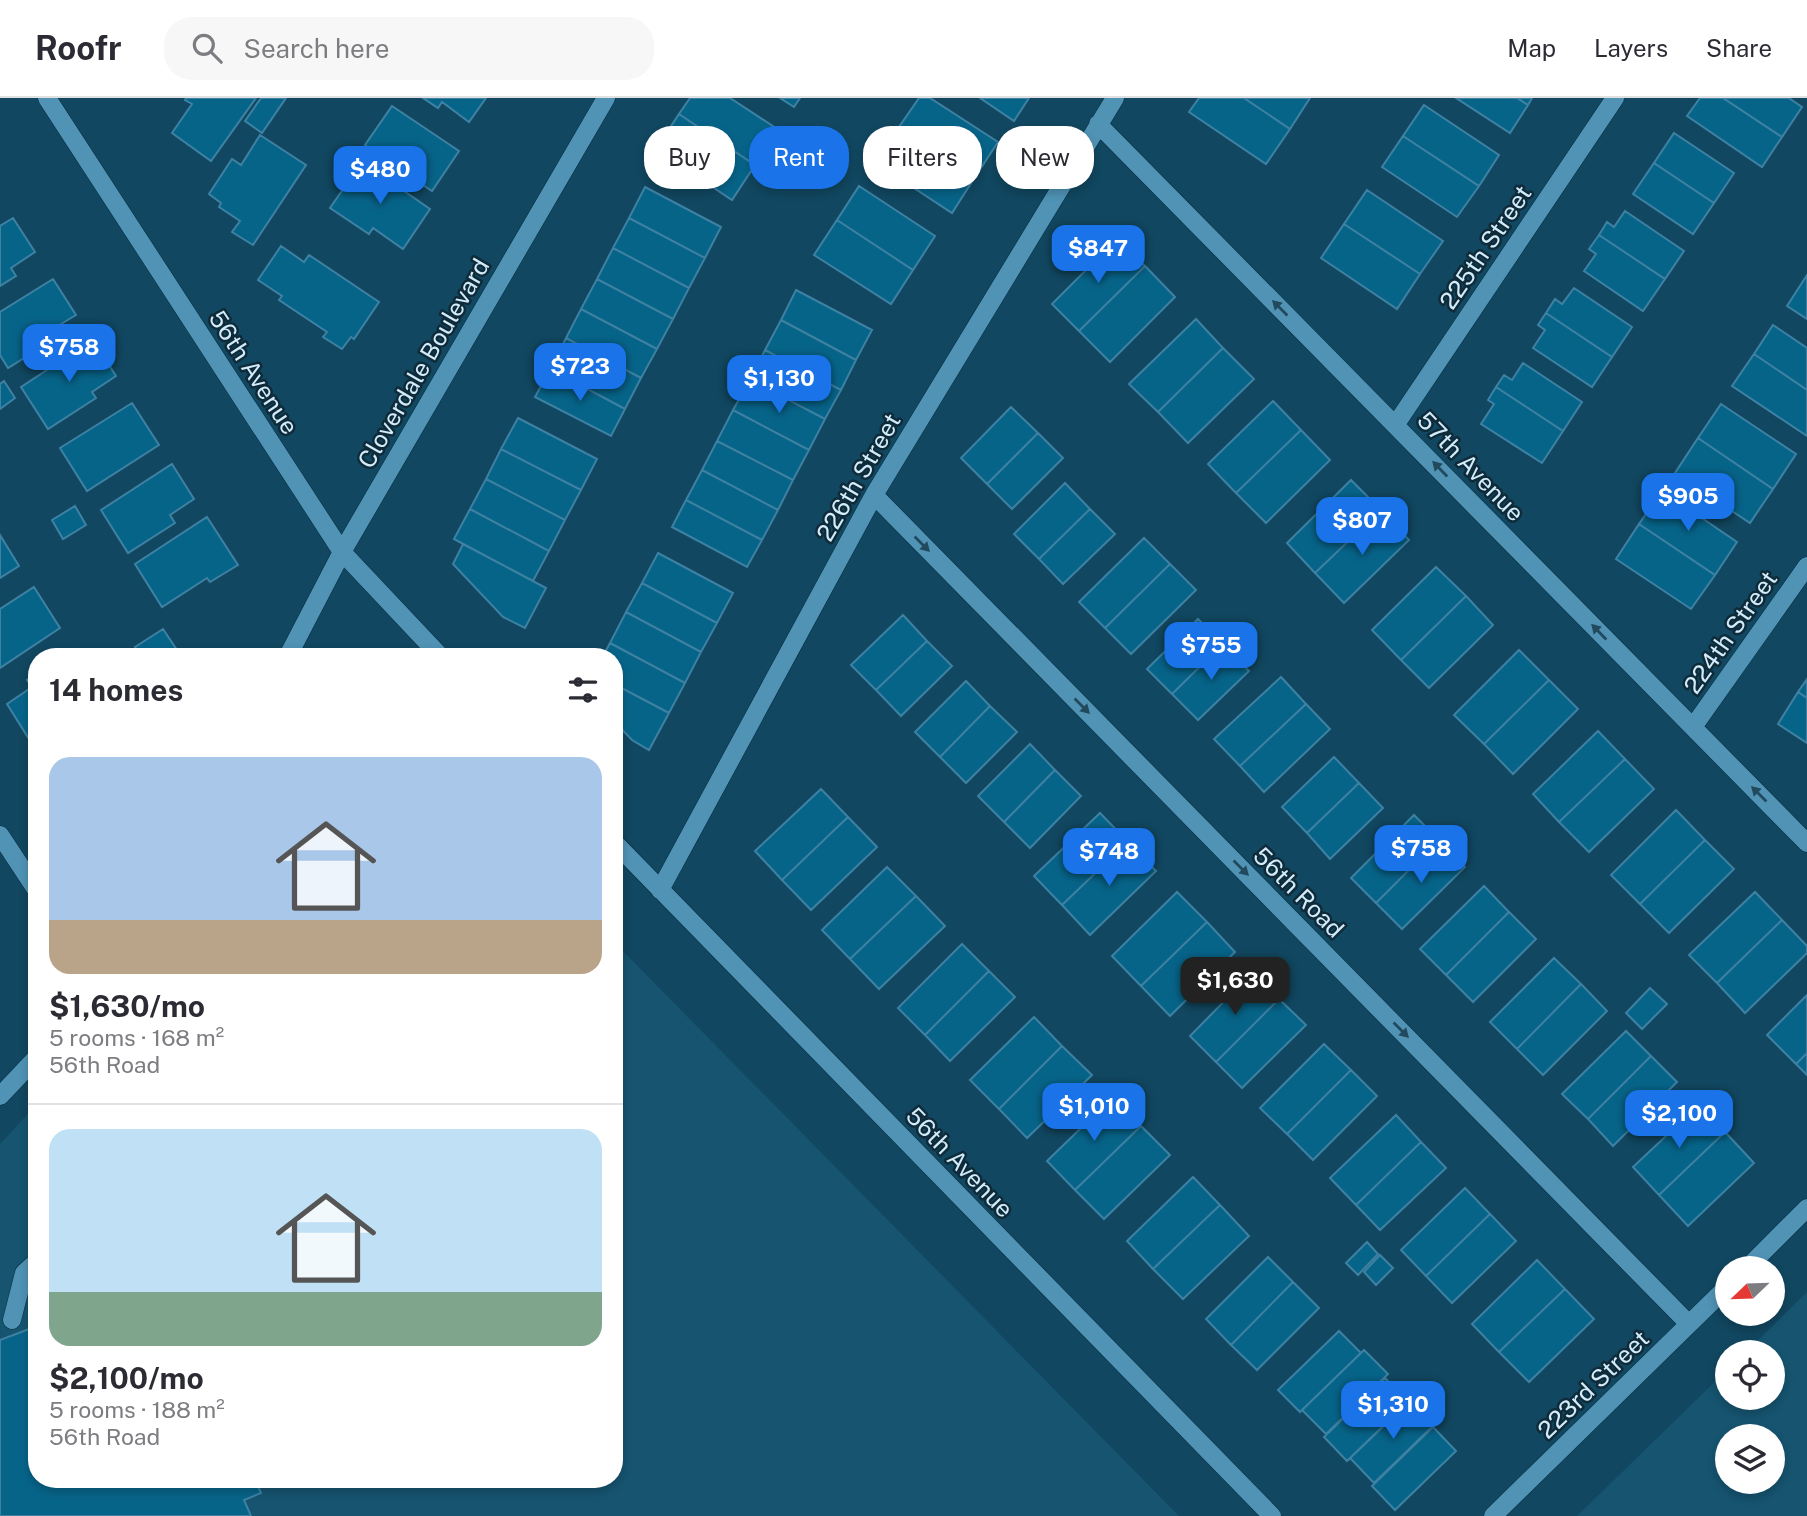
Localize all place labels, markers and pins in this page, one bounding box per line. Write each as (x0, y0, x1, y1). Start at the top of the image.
pin: $480 (339, 146, 421, 206)
pin: $847 (1057, 226, 1139, 285)
pin: $758 (28, 324, 110, 384)
pin: $723 (539, 344, 621, 403)
pin: $1,130 (722, 356, 836, 415)
pin: $905 (1647, 474, 1729, 533)
pin: $807 (1321, 498, 1403, 557)
pin: $755 (1170, 622, 1252, 682)
pin: $758 (1380, 826, 1462, 885)
pin: $748 (1068, 828, 1150, 888)
pin: $1,630 (1178, 958, 1292, 1017)
pin: $1,010 (1037, 1084, 1151, 1143)
pin: $2,100 (1622, 1090, 1736, 1150)
pin: $1,310 (1336, 1382, 1450, 1441)

